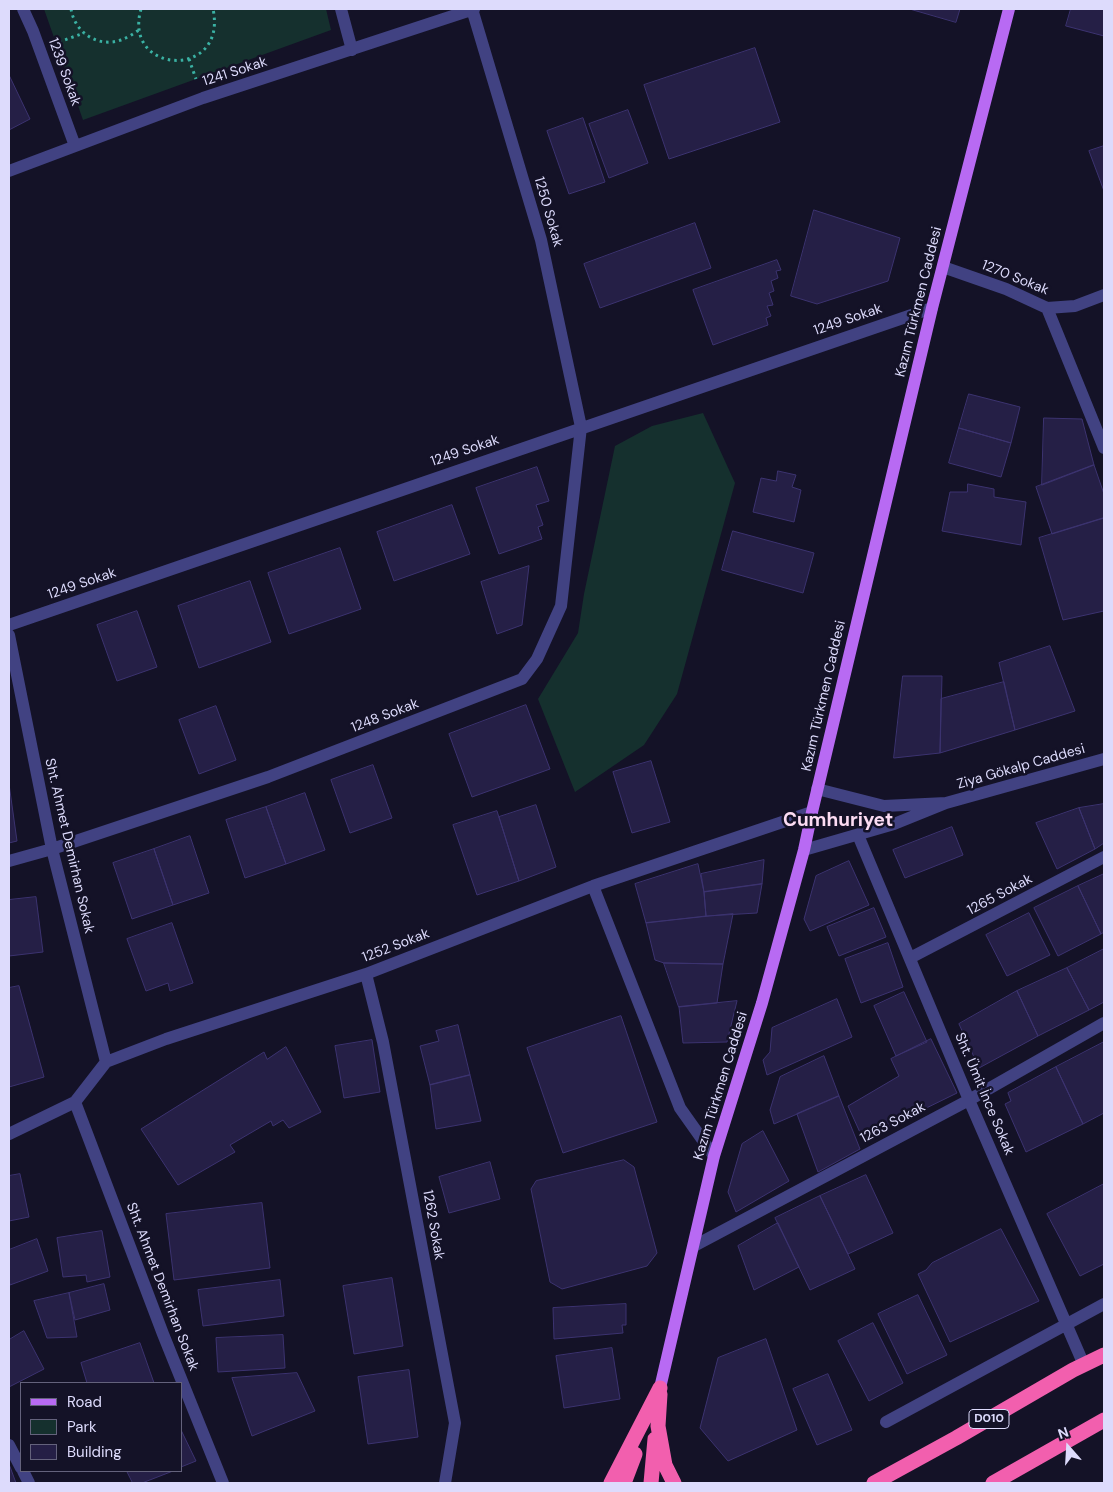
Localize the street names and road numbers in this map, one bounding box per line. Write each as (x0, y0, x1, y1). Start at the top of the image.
street label: 1239 Sokak (44, 36, 84, 108)
street label: 1241 Sokak (201, 54, 269, 90)
street label: 1250 Sokak (530, 175, 566, 249)
street label: Kazım Türkmen Caddesi (892, 225, 946, 379)
street label: 1270 Sokak (979, 257, 1051, 299)
street label: 1249 Sokak (812, 300, 884, 340)
street label: 1249 Sokak (429, 431, 501, 471)
street label: 1249 Sokak (46, 564, 118, 604)
street label: Kazım Türkmen Caddesi (798, 619, 850, 773)
street label: 1248 Sokak (349, 695, 421, 737)
street label: Ziya Gökalp Caddesi (955, 741, 1087, 793)
street label: Sht. Ahmet Demirhan Sokak (41, 757, 97, 935)
street label: 1265 Sokak (965, 871, 1035, 919)
street label: 1252 Sokak (360, 926, 432, 966)
street label: Kazım Türkmen Caddesi (690, 1010, 752, 1162)
street label: Sht. Ümit İnce Sokak (951, 1030, 1017, 1158)
street label: 1263 Sokak (858, 1099, 928, 1147)
street label: 1262 Sokak (419, 1189, 447, 1261)
street label: Sht. Ahmet Demirhan Sokak (122, 1200, 202, 1374)
road number: D010 (969, 1410, 1009, 1428)

